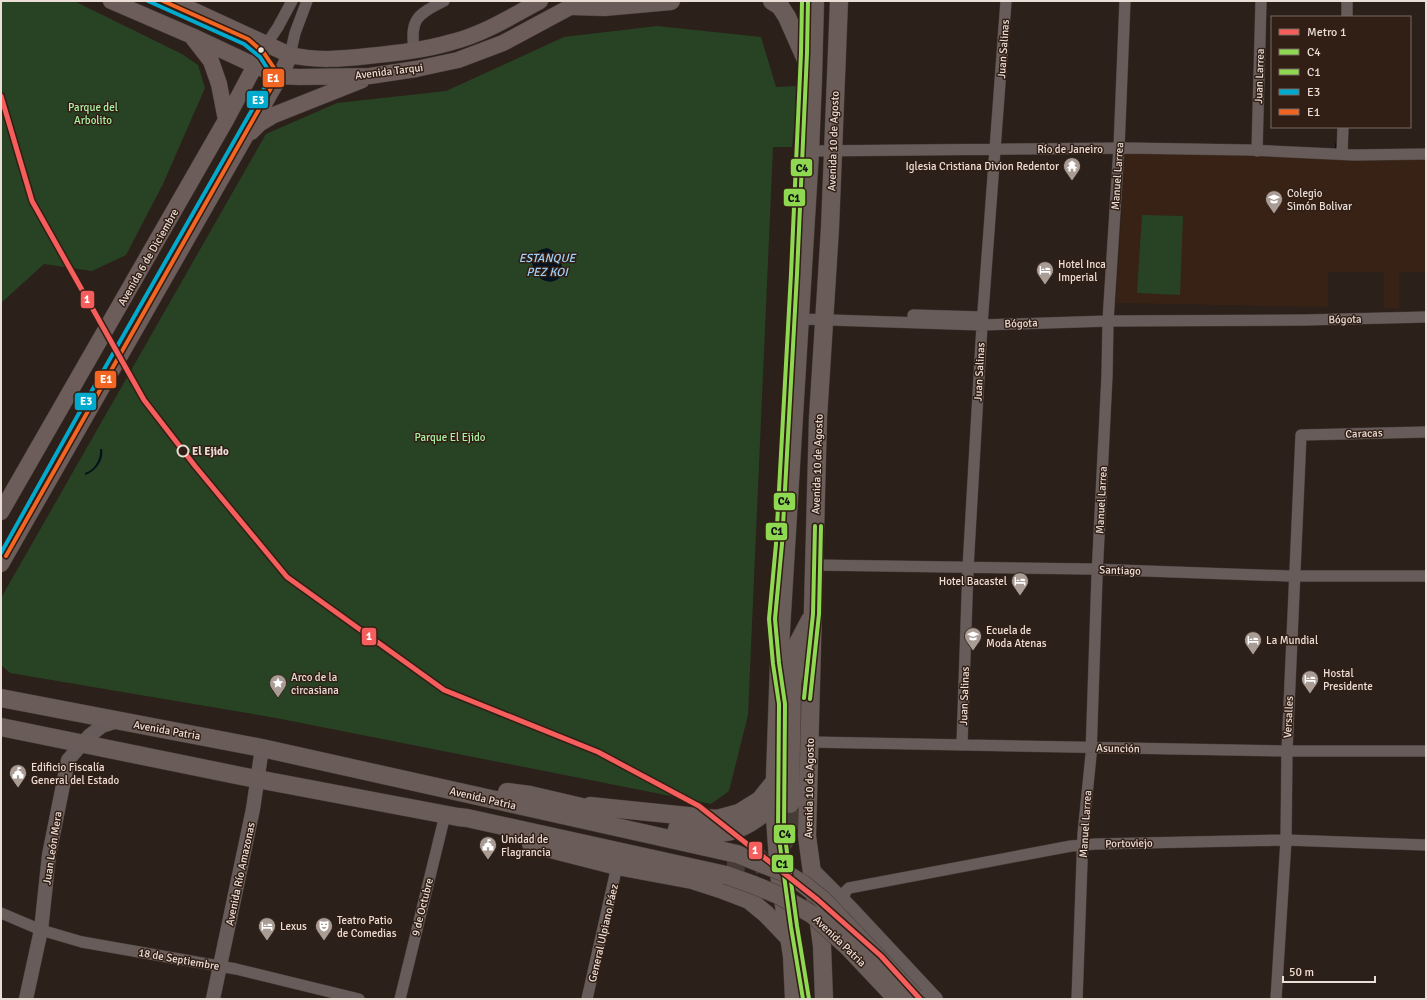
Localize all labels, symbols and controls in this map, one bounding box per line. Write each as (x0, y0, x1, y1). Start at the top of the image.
legend (1271, 16, 1411, 128)
street label: Juan Salinas (995, 19, 1012, 79)
text: Metro 1 (1307, 25, 1346, 40)
unlabelled marker (256, 45, 266, 55)
text: C4 (1307, 45, 1321, 60)
street label: Juan Larrea (1252, 48, 1267, 104)
street label: Avenida Tarqui (354, 61, 424, 82)
text: C1 (1307, 65, 1321, 80)
line badge: E1 (262, 68, 285, 88)
text: E1 (267, 72, 279, 85)
text: E3 (1307, 85, 1320, 100)
line badge: E3 (246, 90, 269, 109)
street label: Avenida 10 de Agosto (825, 90, 842, 191)
text: E3 (252, 94, 264, 107)
park label: Parque del Arbolito (68, 101, 118, 127)
text: E1 (1307, 105, 1320, 120)
street label: Manuel Larrea (1109, 141, 1126, 210)
street label: Río de Janeiro (1037, 143, 1103, 156)
temple icon: Iglesia Cristiana Divion Redentor (1062, 156, 1082, 181)
line badge: C4 (790, 158, 813, 177)
place label: Iglesia Cristiana Divion Redentor (906, 160, 1059, 173)
text: C4 (796, 162, 808, 175)
place label: Colegio Simón Bolivar (1287, 187, 1352, 213)
line badge: C1 (783, 188, 806, 207)
school or university icon: Colegio Simón Bolivar (1264, 189, 1284, 214)
text: C1 (788, 192, 800, 205)
street label: Avenida 6 de Diciembre (115, 207, 181, 308)
water label: ESTANQUE PEZ KOI (519, 251, 577, 280)
place label: Hotel Inca Imperial (1058, 258, 1106, 284)
hotel icon: Hotel Inca Imperial (1035, 260, 1055, 285)
line badge: 1 (80, 290, 95, 309)
text: 1 (84, 293, 90, 306)
street label: Bógota (1328, 313, 1362, 326)
street label: Bógota (1004, 316, 1038, 331)
street label: Juan Salinas (971, 342, 988, 402)
line badge: E1 (94, 370, 117, 389)
text: E1 (100, 373, 112, 386)
line badge: E3 (74, 392, 97, 411)
text: E3 (80, 395, 92, 408)
street label: Avenida 10 de Agosto (809, 413, 826, 514)
street label: Caracas (1345, 426, 1383, 441)
park label: Parque El Ejido (415, 431, 486, 444)
marker: El Ejido (176, 444, 190, 458)
place label: El Ejido (192, 445, 229, 458)
street label: Manuel Larrea (1093, 465, 1110, 534)
line badge: C4 (773, 492, 796, 511)
text: C4 (778, 495, 790, 508)
line badge: C1 (765, 522, 788, 541)
text: C1 (771, 525, 783, 538)
street label: Santiago (1099, 563, 1141, 578)
hotel icon: Hotel Bacastel (1010, 571, 1030, 596)
place label: Hotel Bacastel (939, 575, 1007, 588)
place label: Ecuela de Moda Atenas (986, 624, 1047, 650)
school or university icon: Ecuela de Moda Atenas (963, 626, 983, 651)
line badge: 1 (361, 627, 377, 646)
text: 1 (366, 630, 372, 643)
hotel icon: La Mundial (1243, 630, 1263, 655)
place label: La Mundial (1266, 634, 1318, 647)
street label: Juan Salinas (957, 666, 972, 726)
place label: Hostal Presidente (1323, 667, 1373, 693)
hotel icon: Hostal Presidente (1300, 669, 1320, 694)
place label: Arco de la circasiana (291, 671, 339, 697)
place icon: Arco de la circasiana (268, 673, 288, 698)
street label: Versalles (1281, 695, 1296, 738)
street label: Avenida Patria (132, 718, 202, 743)
street label: Avenida 10 de Agosto (802, 738, 817, 838)
street label: Asunción (1096, 742, 1140, 755)
place label: Edificio Fiscalía General del Estado (31, 761, 120, 787)
public building icon: Edificio Fiscalía General del Estado (8, 763, 28, 788)
street label: Avenida Patria (448, 785, 518, 813)
street label: Manuel Larrea (1077, 789, 1094, 858)
street label: Juan León Mera (40, 810, 65, 886)
street label: Avenida Río Amazonas (223, 821, 258, 927)
line badge: C4 (773, 824, 796, 844)
text: C4 (779, 828, 791, 841)
place label: Unidad de Flagrancia (501, 833, 551, 859)
public building icon: Unidad de Flagrancia (478, 835, 498, 860)
street label: Portoviejo (1105, 837, 1153, 850)
line badge: 1 (748, 841, 763, 860)
text: 1 (752, 844, 758, 857)
line badge: C1 (771, 854, 794, 873)
text: C1 (776, 858, 788, 871)
street label: 9 de Octubre (409, 877, 436, 938)
street label: General Ulpiano Páez (586, 883, 621, 983)
street label: Avenida Patria (811, 913, 869, 970)
place label: Teatro Patio de Comedias (337, 914, 397, 940)
hotel icon: Lexus (257, 916, 277, 941)
theatre icon: Teatro Patio de Comedias (314, 916, 334, 941)
place label: Lexus (280, 920, 307, 933)
street label: 18 de Septiembre (137, 946, 220, 973)
scale bar (1283, 958, 1375, 984)
text: 50 m (1289, 965, 1314, 980)

